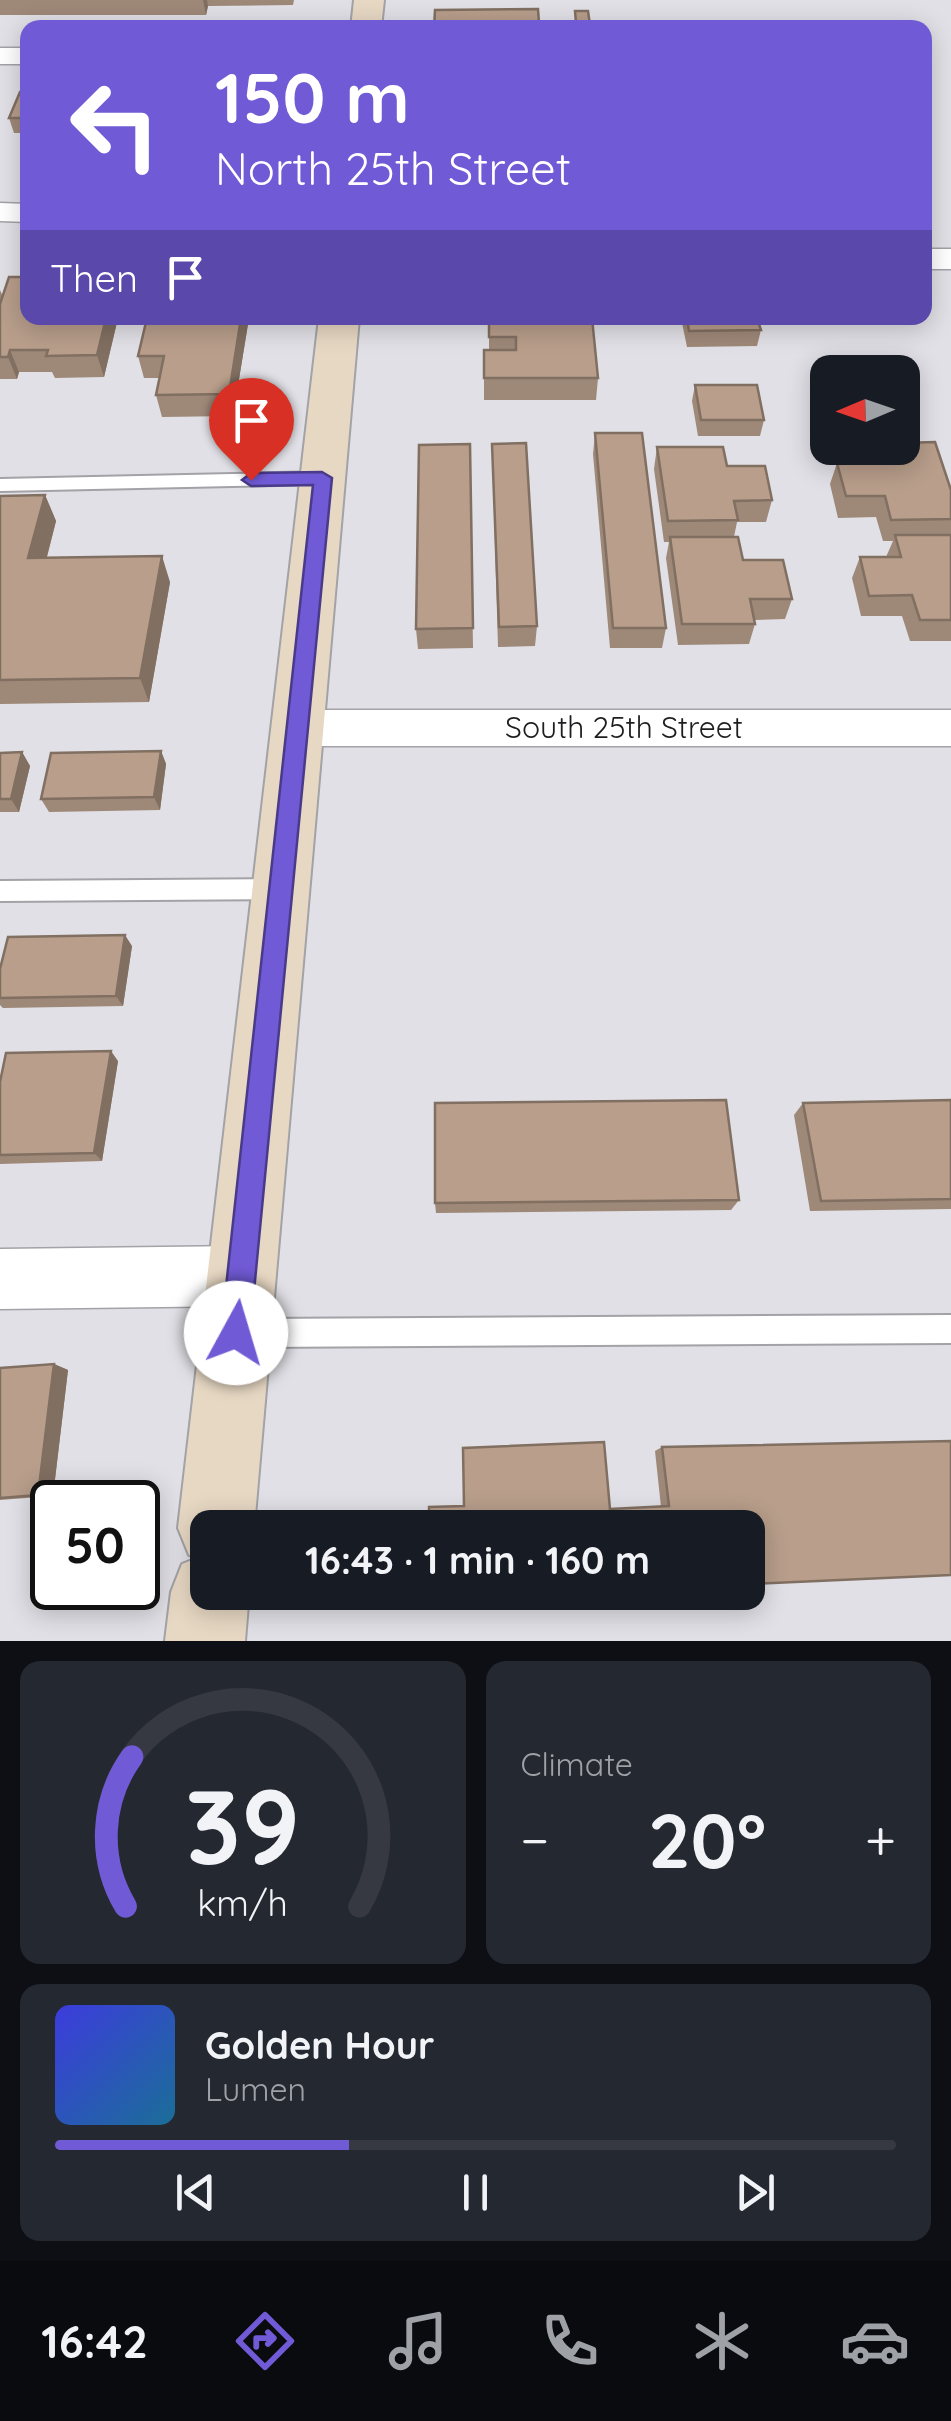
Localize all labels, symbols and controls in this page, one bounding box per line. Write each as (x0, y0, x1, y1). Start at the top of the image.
text: 150 m (215, 53, 410, 141)
icon: left (50, 60, 180, 190)
text: North 25th Street (215, 140, 571, 196)
icon: arrive (158, 250, 213, 305)
text: Then (50, 254, 138, 302)
north arrow (810, 355, 920, 465)
map controls (810, 355, 920, 465)
pin (209, 378, 294, 481)
icon: arrive (224, 393, 279, 448)
street label: South 25th Street (505, 708, 743, 746)
position arrow (184, 1281, 288, 1385)
speed limit sign: 50 (30, 1480, 160, 1610)
text: 16:43 · 1 min · 160 m (305, 1536, 650, 1584)
text: Climate (521, 1744, 633, 1784)
text: 39 (185, 1760, 300, 1890)
text: 20° (648, 1793, 766, 1887)
text: − (521, 1805, 549, 1874)
text: + (865, 1805, 896, 1874)
text: km/h (197, 1880, 288, 1925)
text: Golden Hour (205, 2021, 434, 2069)
text: Lumen (205, 2069, 306, 2109)
icon: previous (168, 2165, 223, 2220)
icon: pause (448, 2165, 503, 2220)
icon: next (728, 2165, 783, 2220)
icon: directions (230, 2306, 300, 2376)
icon: music (383, 2306, 453, 2376)
icon: phone (535, 2306, 605, 2376)
icon: climate (687, 2306, 757, 2376)
icon: car (840, 2306, 910, 2376)
text: 16:42 (41, 2313, 148, 2369)

